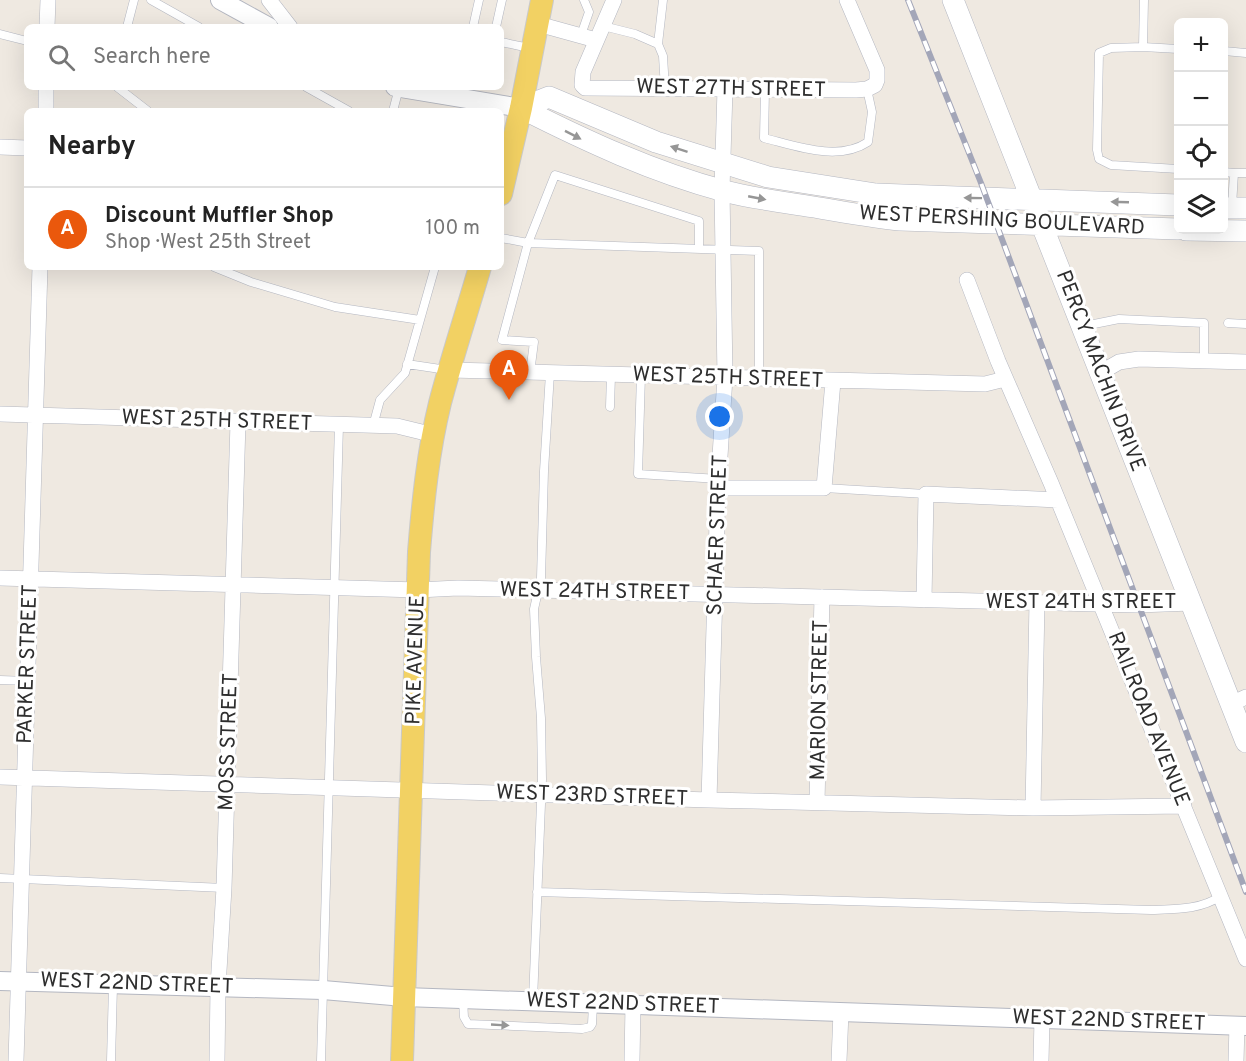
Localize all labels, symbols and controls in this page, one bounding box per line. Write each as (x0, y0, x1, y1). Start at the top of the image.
map controls (1174, 18, 1228, 234)
button: + (1174, 18, 1228, 72)
search box (24, 24, 504, 90)
icon: search (45, 41, 78, 74)
text: Search here (93, 44, 211, 71)
button: − (1174, 72, 1228, 126)
street label: WEST 27TH STREET (636, 74, 826, 104)
button: locate (1174, 126, 1228, 180)
one-way arrow (564, 129, 582, 139)
text: Nearby (48, 131, 136, 164)
one-way arrow (670, 144, 688, 153)
button: layers (1174, 180, 1228, 234)
one-way arrow (963, 193, 982, 203)
one-way arrow (747, 194, 766, 203)
one-way arrow (1111, 198, 1130, 207)
street label: WEST PERSHING BOULEVARD (858, 200, 1146, 242)
text: Discount Muffler Shop (105, 203, 334, 230)
text: A (60, 216, 75, 242)
text: 100 m (425, 216, 480, 242)
text: Shop · West 25th Street (105, 230, 311, 256)
street label: PERCY MACHIN DRIVE (1049, 266, 1151, 476)
pin: A (490, 350, 528, 400)
street label: WEST 25TH STREET (632, 361, 824, 395)
your location (705, 402, 734, 431)
street label: WEST 25TH STREET (121, 404, 313, 438)
street label: SCHAER STREET (702, 454, 734, 616)
street label: WEST 24TH STREET (499, 577, 691, 607)
street label: PARKER STREET (12, 584, 44, 744)
street label: WEST 24TH STREET (986, 589, 1176, 616)
street label: PIKE AVENUE (400, 595, 432, 725)
street label: MARION STREET (805, 619, 835, 781)
street label: RAILROAD AVENUE (1101, 628, 1195, 810)
street label: MOSS STREET (213, 673, 245, 811)
street label: WEST 23RD STREET (495, 779, 689, 813)
street label: WEST 22ND STREET (40, 967, 234, 1001)
street label: WEST 22ND STREET (526, 987, 720, 1021)
street label: WEST 22ND STREET (1012, 1004, 1206, 1038)
one-way arrow (490, 1021, 509, 1030)

